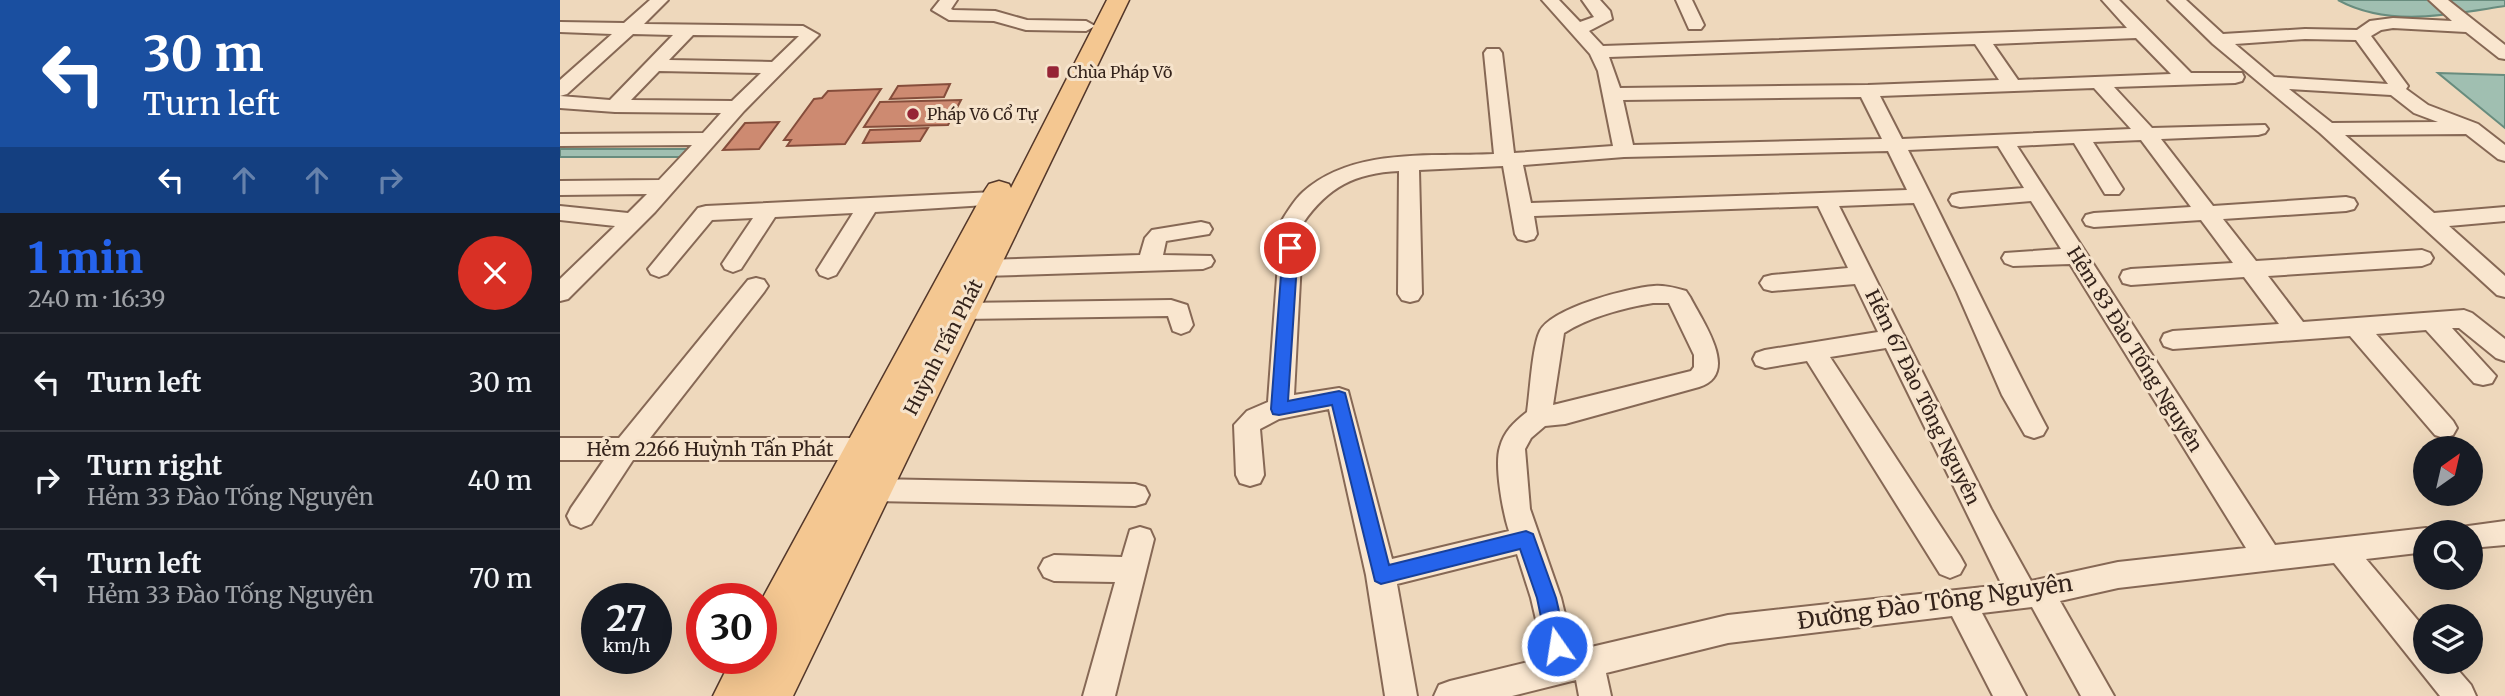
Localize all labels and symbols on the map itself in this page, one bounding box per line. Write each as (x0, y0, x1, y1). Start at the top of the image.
place label: Chùa Pháp Võ (1067, 62, 1172, 82)
marker: Chùa Pháp Võ (1045, 64, 1061, 80)
place label: Pháp Võ Cổ Tự (927, 104, 1040, 124)
marker: Pháp Võ Cổ Tự (905, 106, 921, 122)
pin (1260, 218, 1320, 278)
street label: Hẻm 83 Đào Tống Nguyên (2062, 242, 2208, 456)
street label: Huỳnh Tấn Phát (898, 274, 988, 419)
street label: Hẻm 67 Đào Tông Nguyên (1860, 285, 1986, 509)
north arrow (2413, 436, 2483, 506)
street label: Hẻm 2266 Huỳnh Tấn Phát (587, 437, 834, 461)
street label: Đường Đào Tông Nguyên (1795, 568, 2075, 635)
speed limit sign: 30 (686, 583, 777, 674)
position arrow (1520, 609, 1594, 683)

